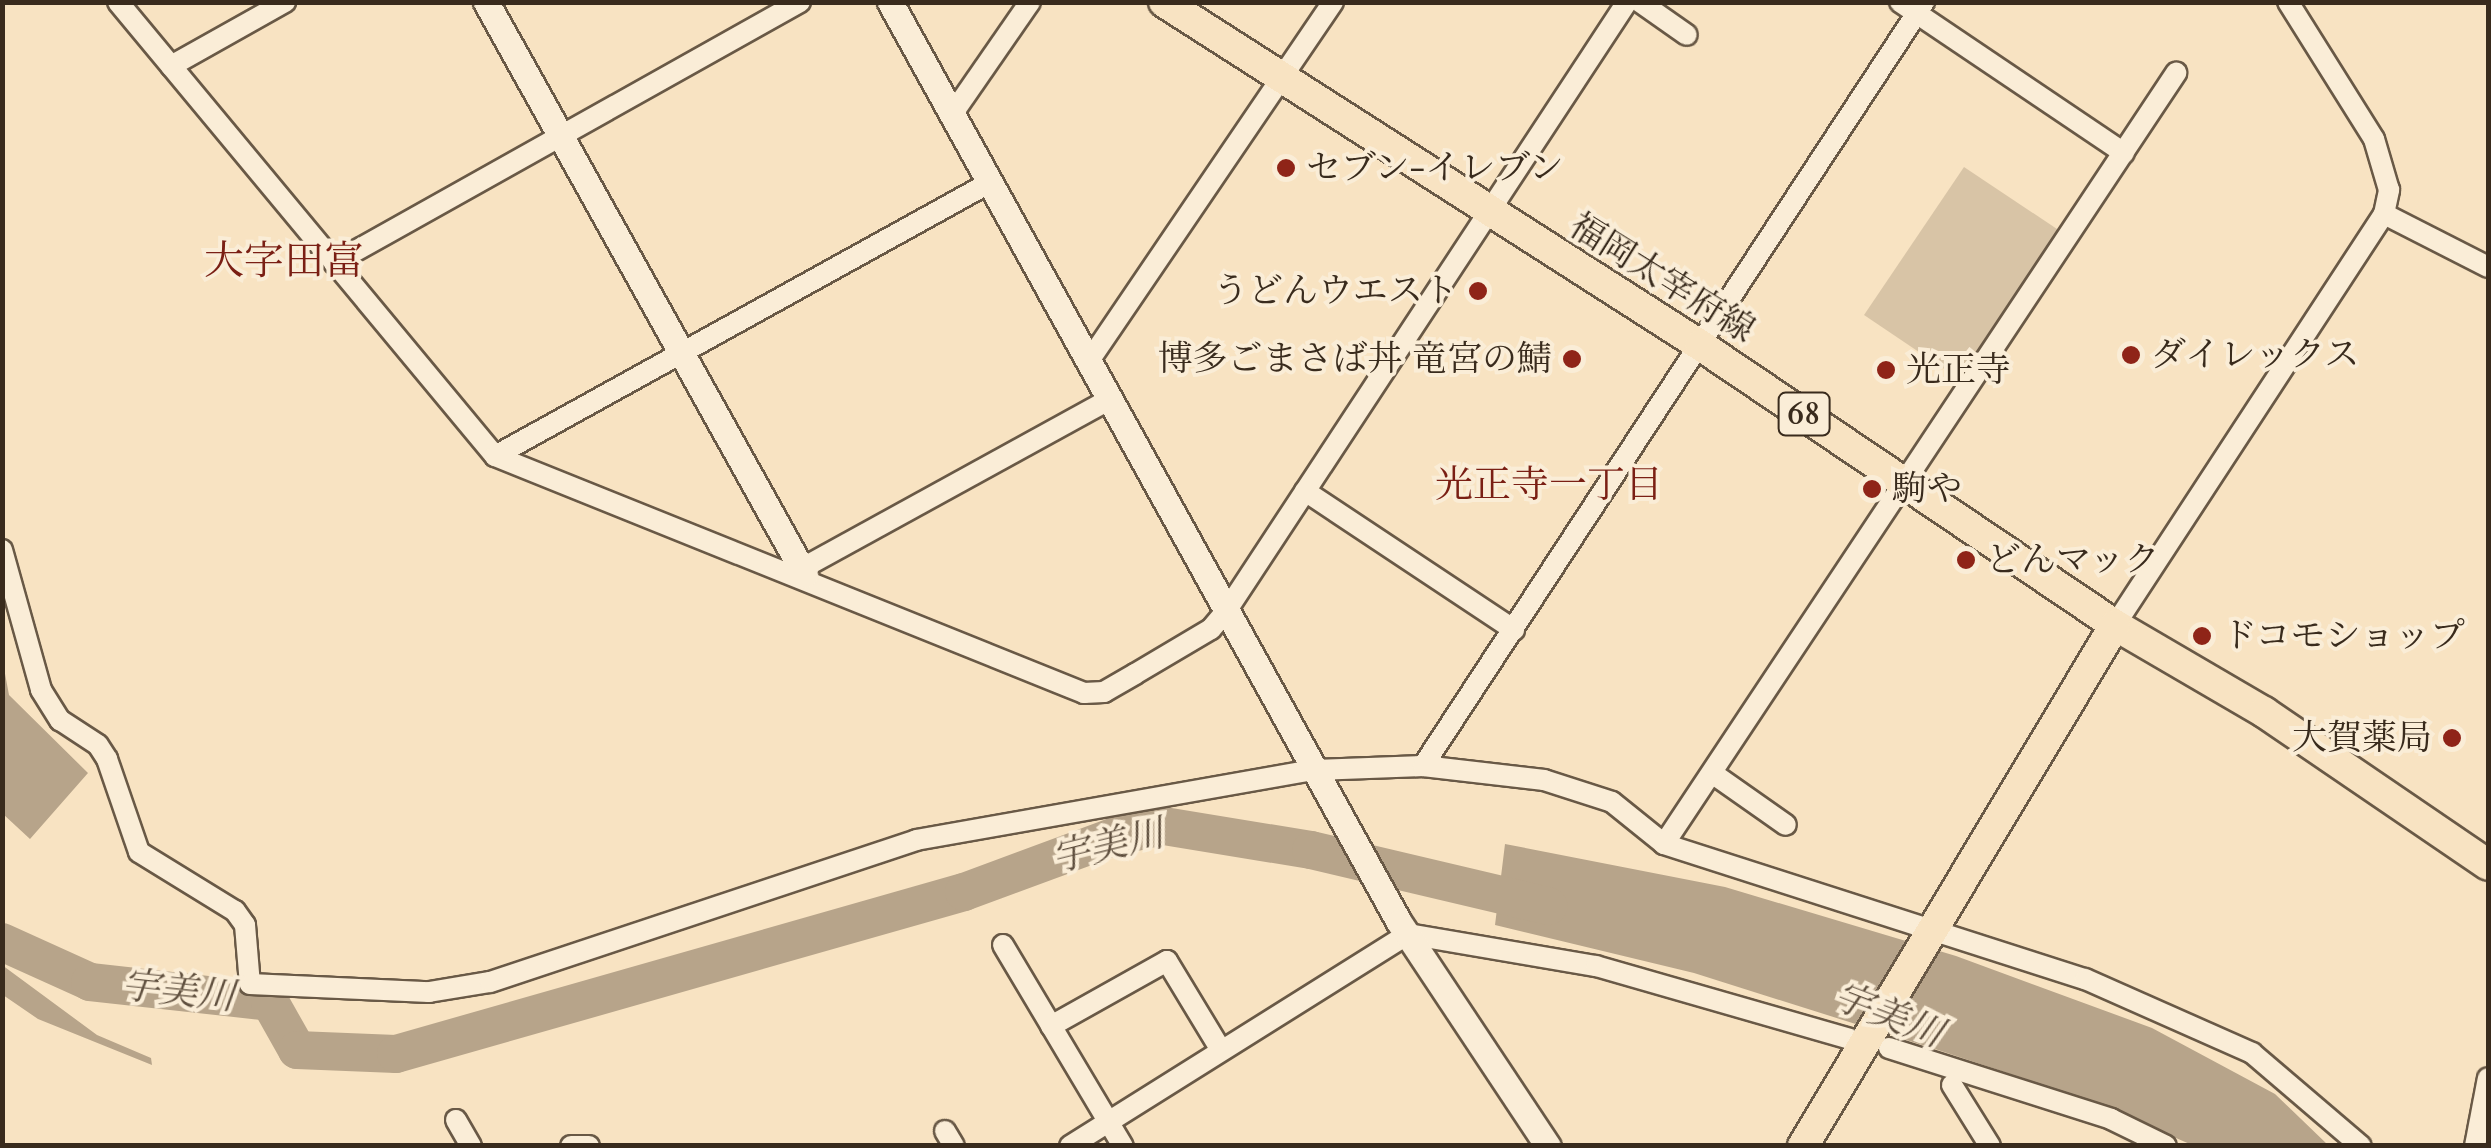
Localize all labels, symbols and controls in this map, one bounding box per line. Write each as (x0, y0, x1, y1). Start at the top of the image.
place label: セブン-イレブン (1306, 147, 1567, 189)
marker: セブン-イレブン (1275, 157, 1297, 179)
street label: 福岡太宰府線 (1562, 205, 1762, 351)
district label: 大字田富 (204, 238, 364, 286)
place label: うどんウエスト (1213, 270, 1458, 312)
marker: うどんウエスト (1467, 280, 1489, 302)
place label: ダイレックス (2151, 334, 2361, 376)
place label: 博多ごまさば丼 竜宮の鯖 (1158, 338, 1552, 380)
marker: ダイレックス (2120, 344, 2142, 366)
marker: 博多ごまさば丼 竜宮の鯖 (1561, 348, 1583, 370)
place label: 光正寺 (1906, 349, 2011, 391)
marker: 光正寺 (1875, 359, 1897, 381)
road number: 68 (1776, 387, 1832, 441)
district label: 光正寺一丁目 (1435, 463, 1663, 509)
place label: 駒や (1892, 468, 1962, 510)
marker: 駒や (1861, 478, 1883, 500)
place label: どんマック (1986, 539, 2161, 581)
marker: どんマック (1955, 549, 1977, 571)
place label: ドコモショップ (2222, 615, 2467, 657)
marker: ドコモショップ (2191, 625, 2213, 647)
place label: 大賀薬局 (2292, 717, 2432, 759)
marker: 大賀薬局 (2441, 727, 2463, 749)
water label: 宇美川 (1047, 811, 1169, 883)
water label: 宇美川 (119, 963, 237, 1021)
water label: 宇美川 (1827, 974, 1949, 1058)

